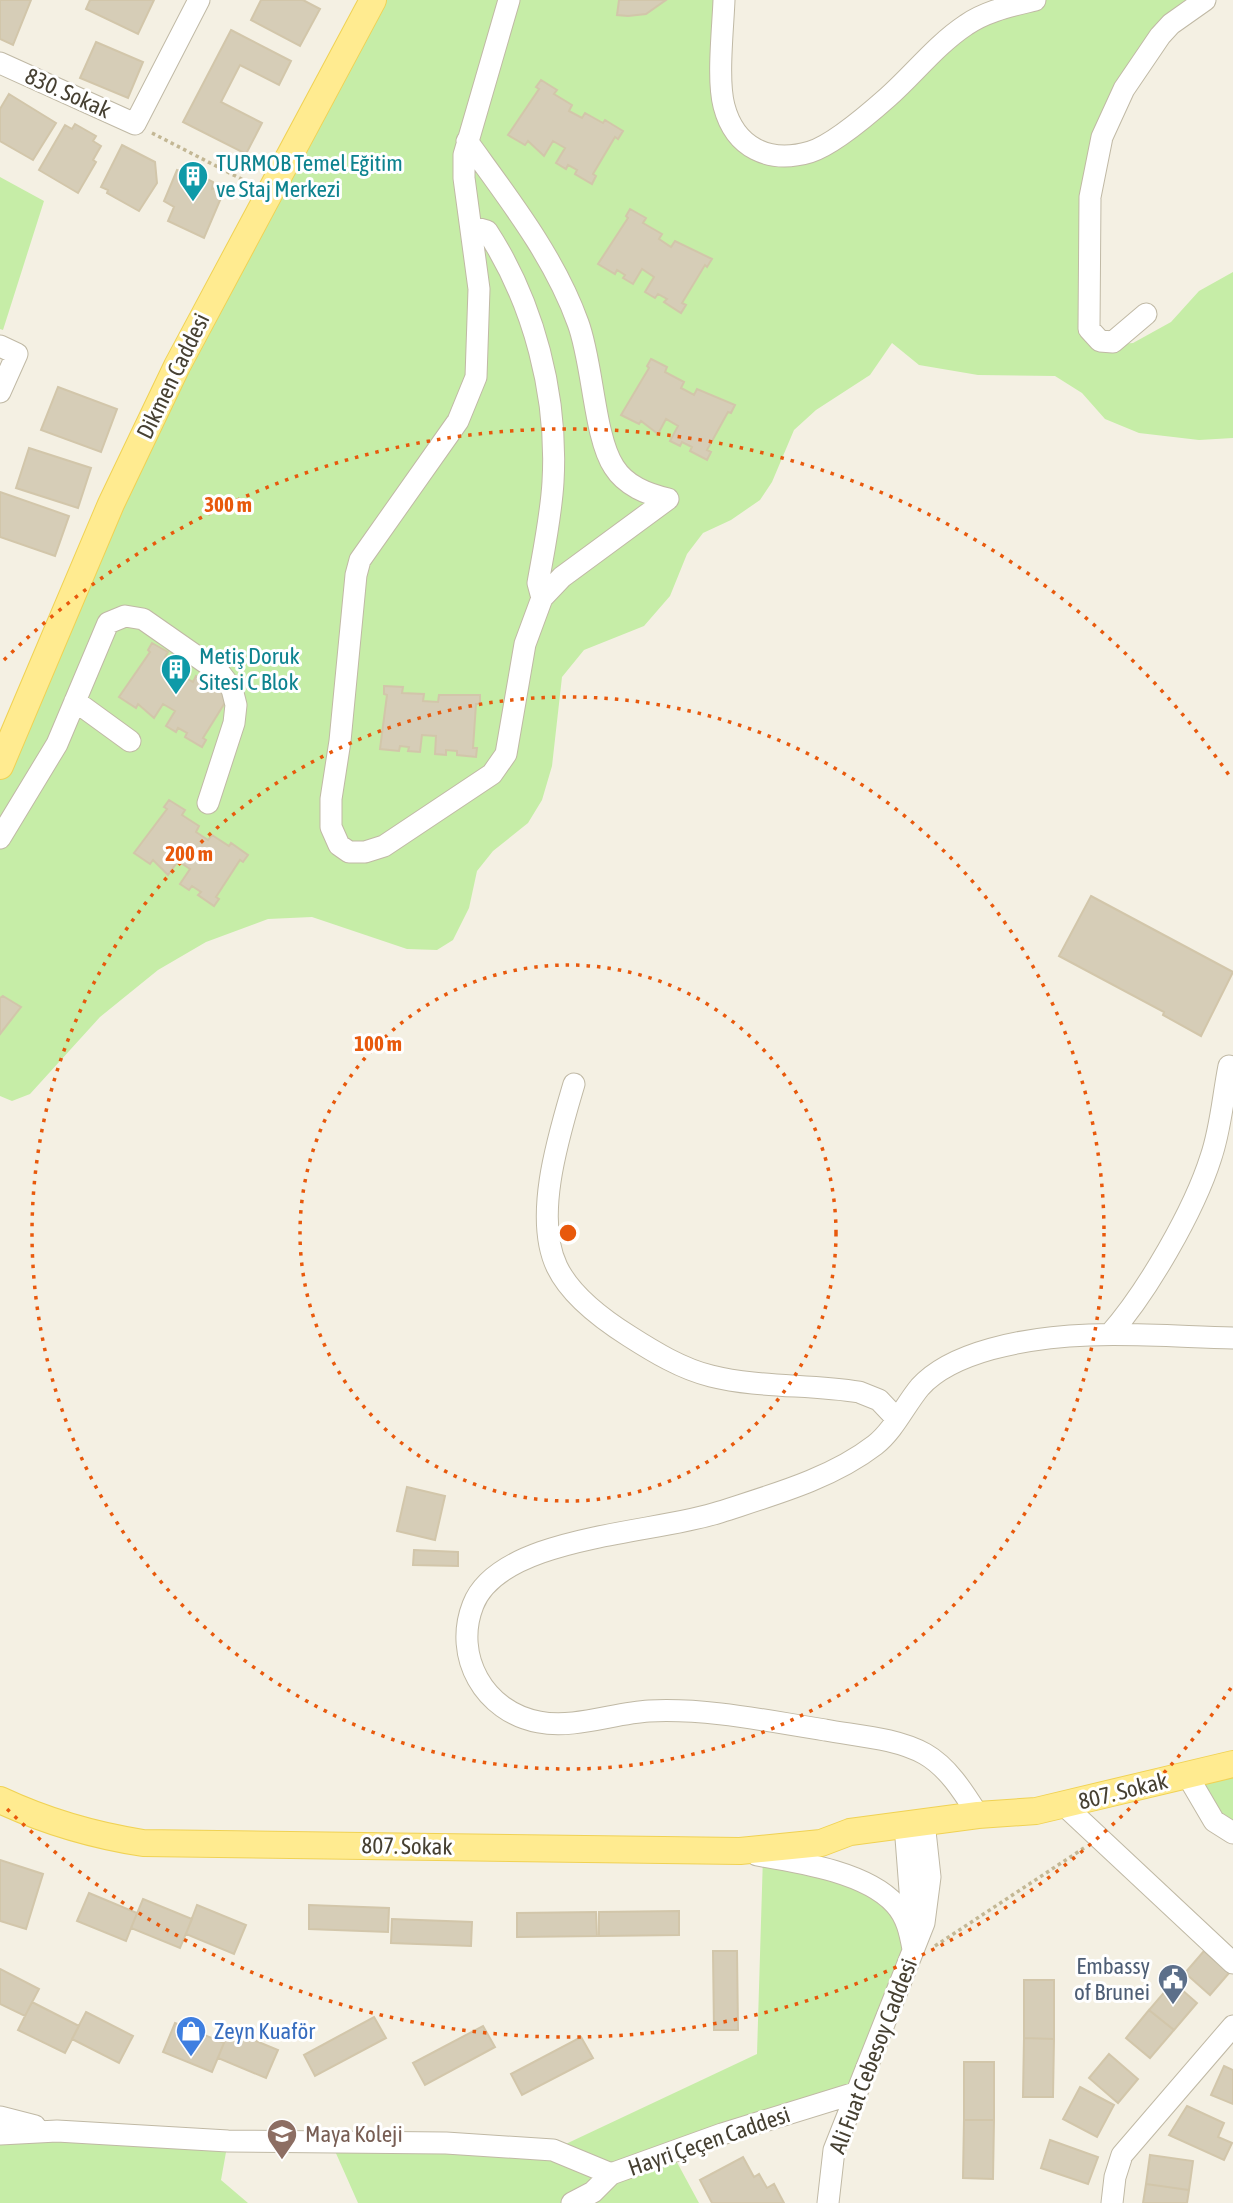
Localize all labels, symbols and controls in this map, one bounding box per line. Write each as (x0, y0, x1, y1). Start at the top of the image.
street label: 830. Sokak (21, 63, 115, 123)
place label: TURMOB Temel Eğitim ve Staj Merkezi (216, 150, 403, 202)
building icon: TURMOB Temel Eğitim ve Staj Merkezi (176, 159, 210, 203)
street label: Dikmen Caddesi (131, 309, 215, 443)
text: 300 m (204, 492, 252, 516)
place label: Metiş Doruk Sitesi C Blok (199, 643, 300, 695)
building icon: Metiş Doruk Sitesi C Blok (159, 652, 193, 696)
text: 200 m (165, 841, 213, 865)
text: 100 m (354, 1031, 402, 1055)
centre of rings (556, 1221, 580, 1245)
street label: 807. Sokak (1076, 1767, 1170, 1815)
street label: 807. Sokak (361, 1832, 453, 1860)
place label: Embassy of Brunei (1074, 1953, 1150, 2005)
street label: Ali Fuat Cebesoy Caddesi (824, 1955, 922, 2157)
public building icon: Embassy of Brunei (1156, 1962, 1190, 2006)
shop icon: Zeyn Kuaför (174, 2014, 208, 2058)
place label: Zeyn Kuaför (214, 2018, 316, 2044)
street label: Hayri Çeçen Caddesi (625, 2101, 793, 2181)
school or university icon: Maya Koleji (265, 2117, 299, 2161)
place label: Maya Koleji (305, 2121, 403, 2147)

